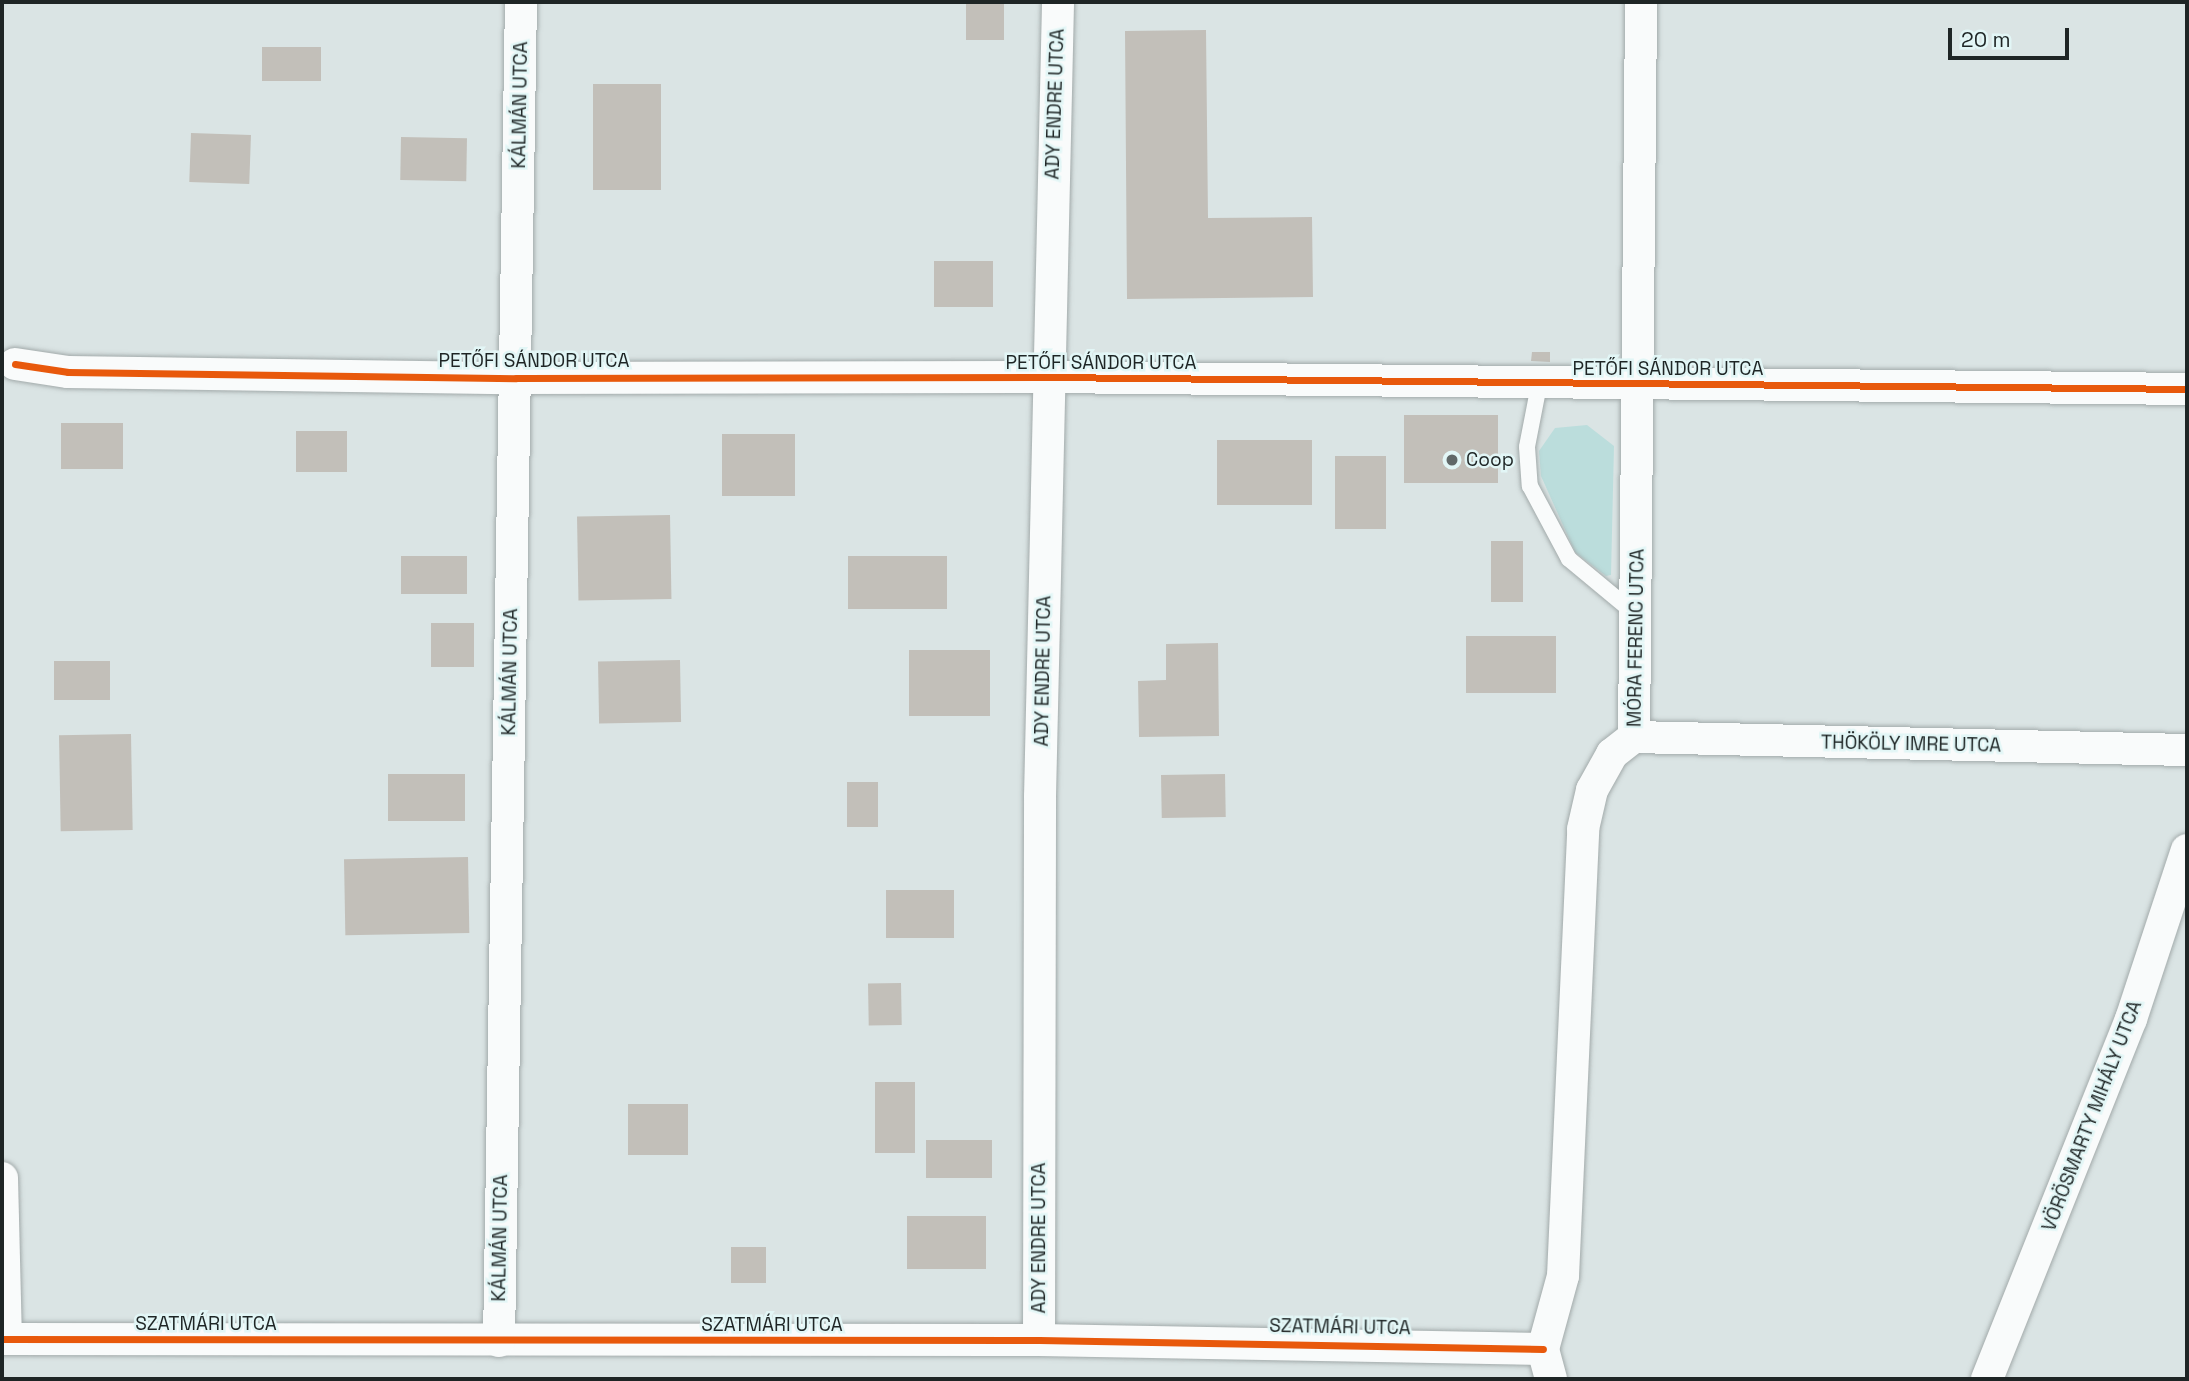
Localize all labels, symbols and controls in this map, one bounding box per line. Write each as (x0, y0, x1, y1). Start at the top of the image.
scale bar (1951, 14, 2072, 58)
text: 20 m (1961, 26, 2011, 53)
street label: ADY ENDRE UTCA (1041, 28, 1069, 180)
street label: KÁLMÁN UTCA (507, 41, 533, 169)
street label: PETŐFI SÁNDOR UTCA (439, 350, 629, 372)
street label: PETŐFI SÁNDOR UTCA (1006, 352, 1196, 374)
street label: PETŐFI SÁNDOR UTCA (1573, 358, 1763, 380)
place label: Coop (1466, 449, 1514, 471)
marker: Coop (1444, 452, 1460, 468)
street label: MÓRA FERENC UTCA (1623, 549, 1649, 727)
street label: ADY ENDRE UTCA (1030, 595, 1056, 747)
street label: KÁLMÁN UTCA (497, 608, 523, 736)
street label: THÖKÖLY IMRE UTCA (1821, 731, 2001, 757)
street label: VÖRÖSMARTY MIHÁLY UTCA (2037, 997, 2147, 1235)
street label: ADY ENDRE UTCA (1028, 1162, 1050, 1314)
street label: KÁLMÁN UTCA (487, 1174, 513, 1302)
street label: SZATMÁRI UTCA (135, 1313, 277, 1335)
street label: SZATMÁRI UTCA (701, 1314, 843, 1336)
street label: SZATMÁRI UTCA (1269, 1314, 1411, 1340)

